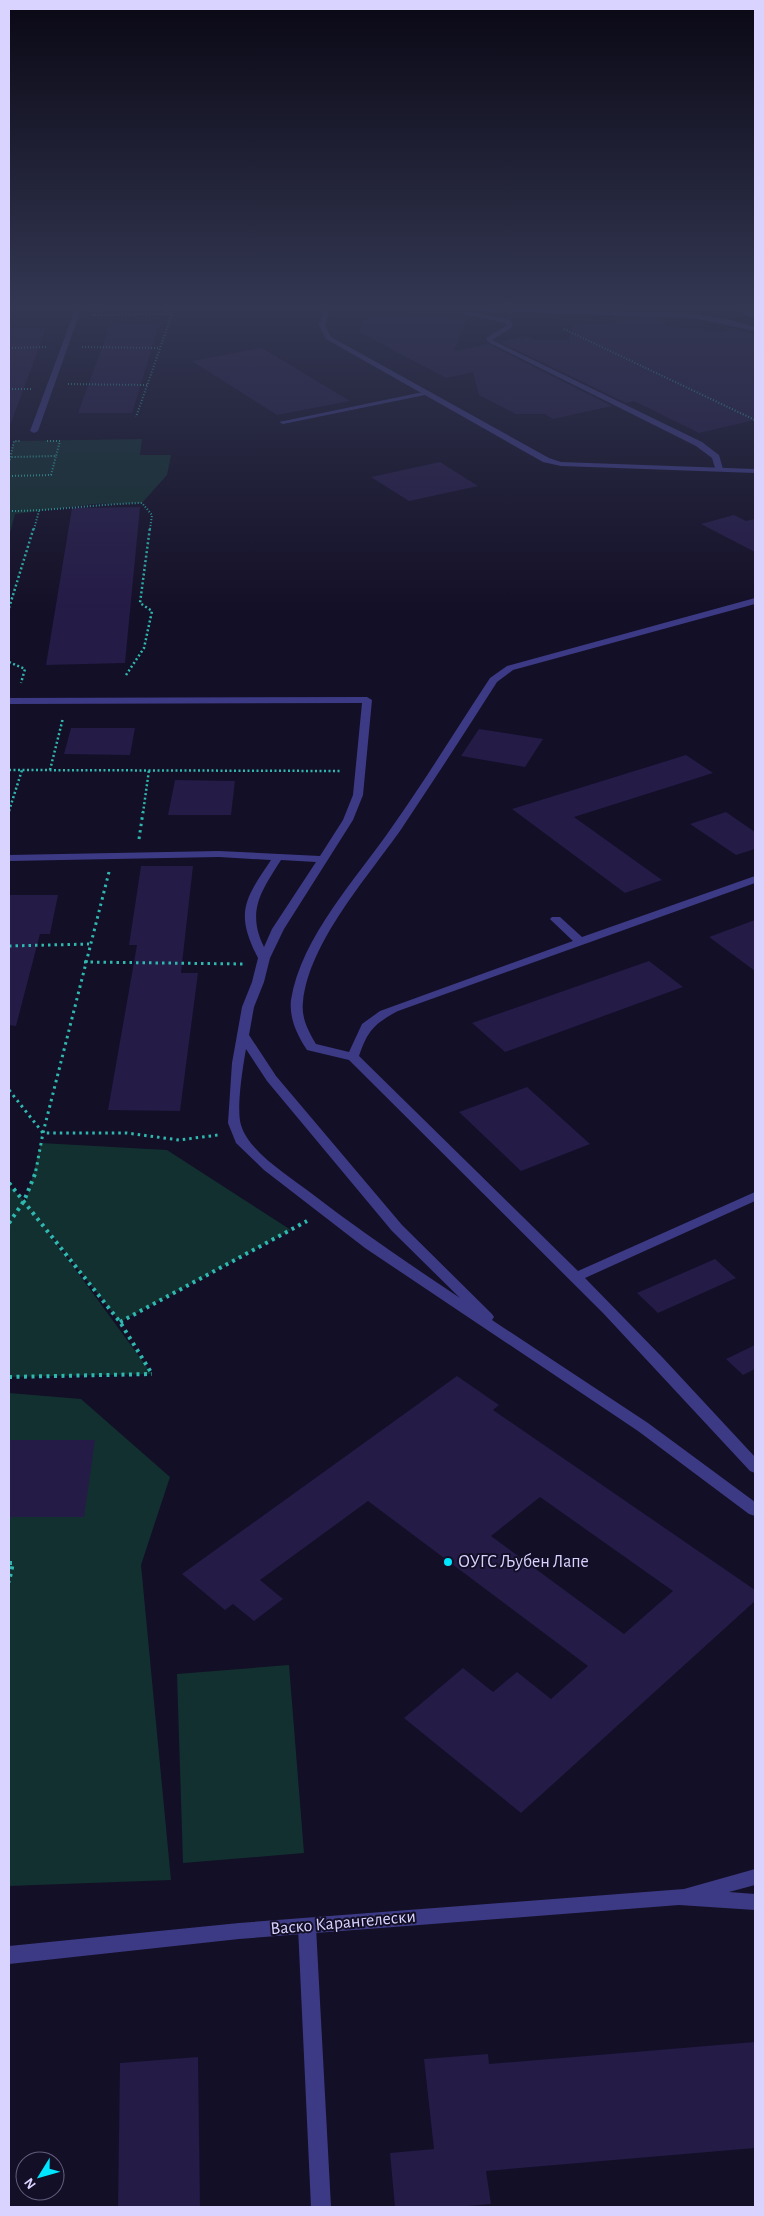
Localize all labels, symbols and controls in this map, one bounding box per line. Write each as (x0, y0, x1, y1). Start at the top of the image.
place label: ОУГС Љубен Лапе (458, 1552, 589, 1571)
marker: ОУГС Љубен Лапе (442, 1556, 454, 1568)
street label: Васко Карангелески (269, 1908, 417, 1938)
north arrow (15, 2151, 65, 2201)
text: N (22, 2175, 39, 2191)

